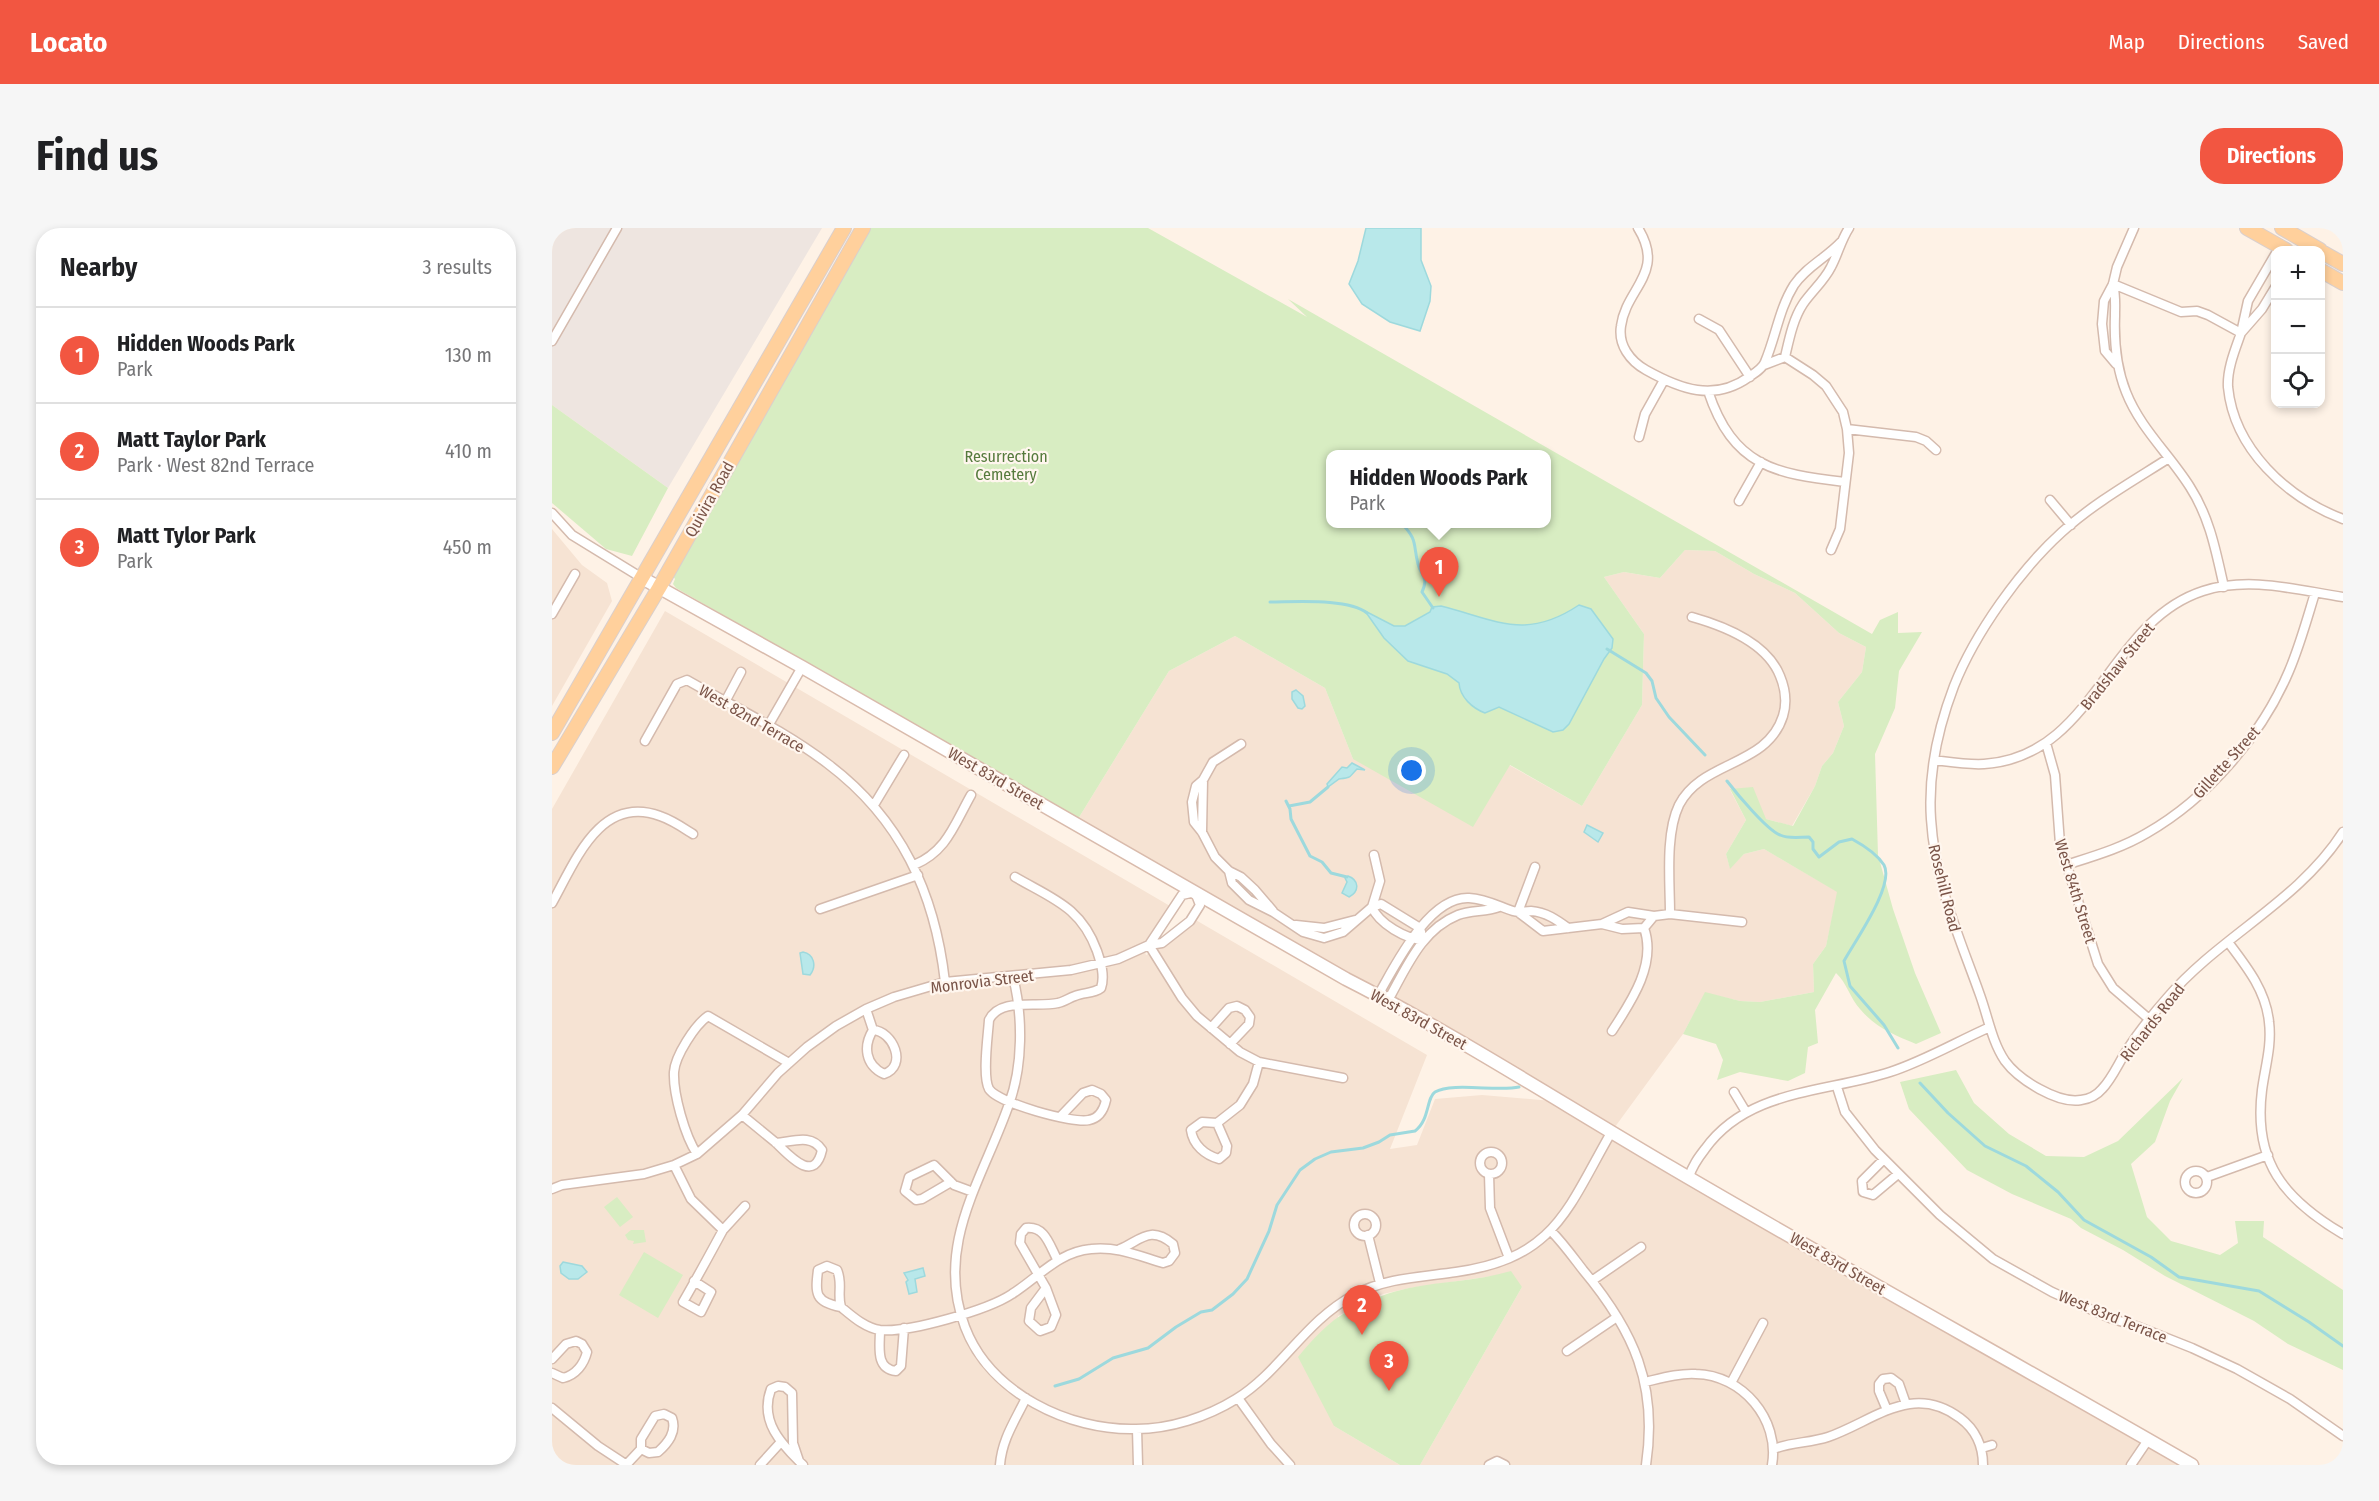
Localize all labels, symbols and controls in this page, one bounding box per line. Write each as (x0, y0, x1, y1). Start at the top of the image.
text: Locato (30, 26, 108, 59)
text: Map (2108, 29, 2145, 55)
text: Directions (2178, 29, 2265, 55)
text: Saved (2298, 29, 2349, 55)
button: Directions (2200, 128, 2343, 184)
text: Find us (36, 131, 158, 181)
map controls (2271, 246, 2325, 408)
button: + (2271, 246, 2325, 300)
text: Nearby (60, 252, 137, 283)
text: 3 results (423, 255, 492, 279)
button: − (2271, 300, 2325, 354)
text: Hidden Woods Park (117, 330, 295, 357)
text: 1 (75, 343, 84, 367)
text: 130 m (445, 343, 492, 367)
button: locate (2271, 354, 2325, 408)
text: Park (117, 357, 153, 381)
text: Matt Taylor Park (117, 426, 266, 453)
text: 2 (75, 439, 84, 463)
text: 410 m (445, 439, 492, 463)
park label: Resurrection Cemetery (964, 447, 1048, 484)
popup (1326, 450, 1551, 528)
text: Park · West 82nd Terrace (117, 453, 314, 477)
street label: Quivira Road (681, 458, 738, 540)
text: Hidden Woods Park (1350, 464, 1527, 491)
text: Park (1350, 491, 1385, 515)
text: Matt Tylor Park (117, 522, 256, 549)
text: 3 (75, 535, 84, 559)
text: 450 m (443, 535, 492, 559)
pin: 1 (1420, 548, 1458, 597)
text: Park (117, 549, 153, 573)
street label: Bradshaw Street (2076, 618, 2159, 714)
street label: West 82nd Terrace (696, 681, 808, 756)
street label: Gillette Street (2189, 722, 2264, 802)
street label: West 83rd Street (944, 743, 1048, 814)
your location (1397, 756, 1426, 785)
street label: West 84th Street (2051, 837, 2101, 946)
street label: Rosehill Road (1924, 842, 1965, 934)
street label: Monrovia Street (929, 966, 1035, 997)
street label: Richards Road (2116, 980, 2189, 1065)
street label: West 83rd Street (1367, 985, 1471, 1054)
street label: West 83rd Street (1786, 1228, 1890, 1299)
pin: 2 (1342, 1286, 1382, 1335)
street label: West 83rd Terrace (2056, 1286, 2170, 1347)
pin: 3 (1370, 1342, 1408, 1391)

